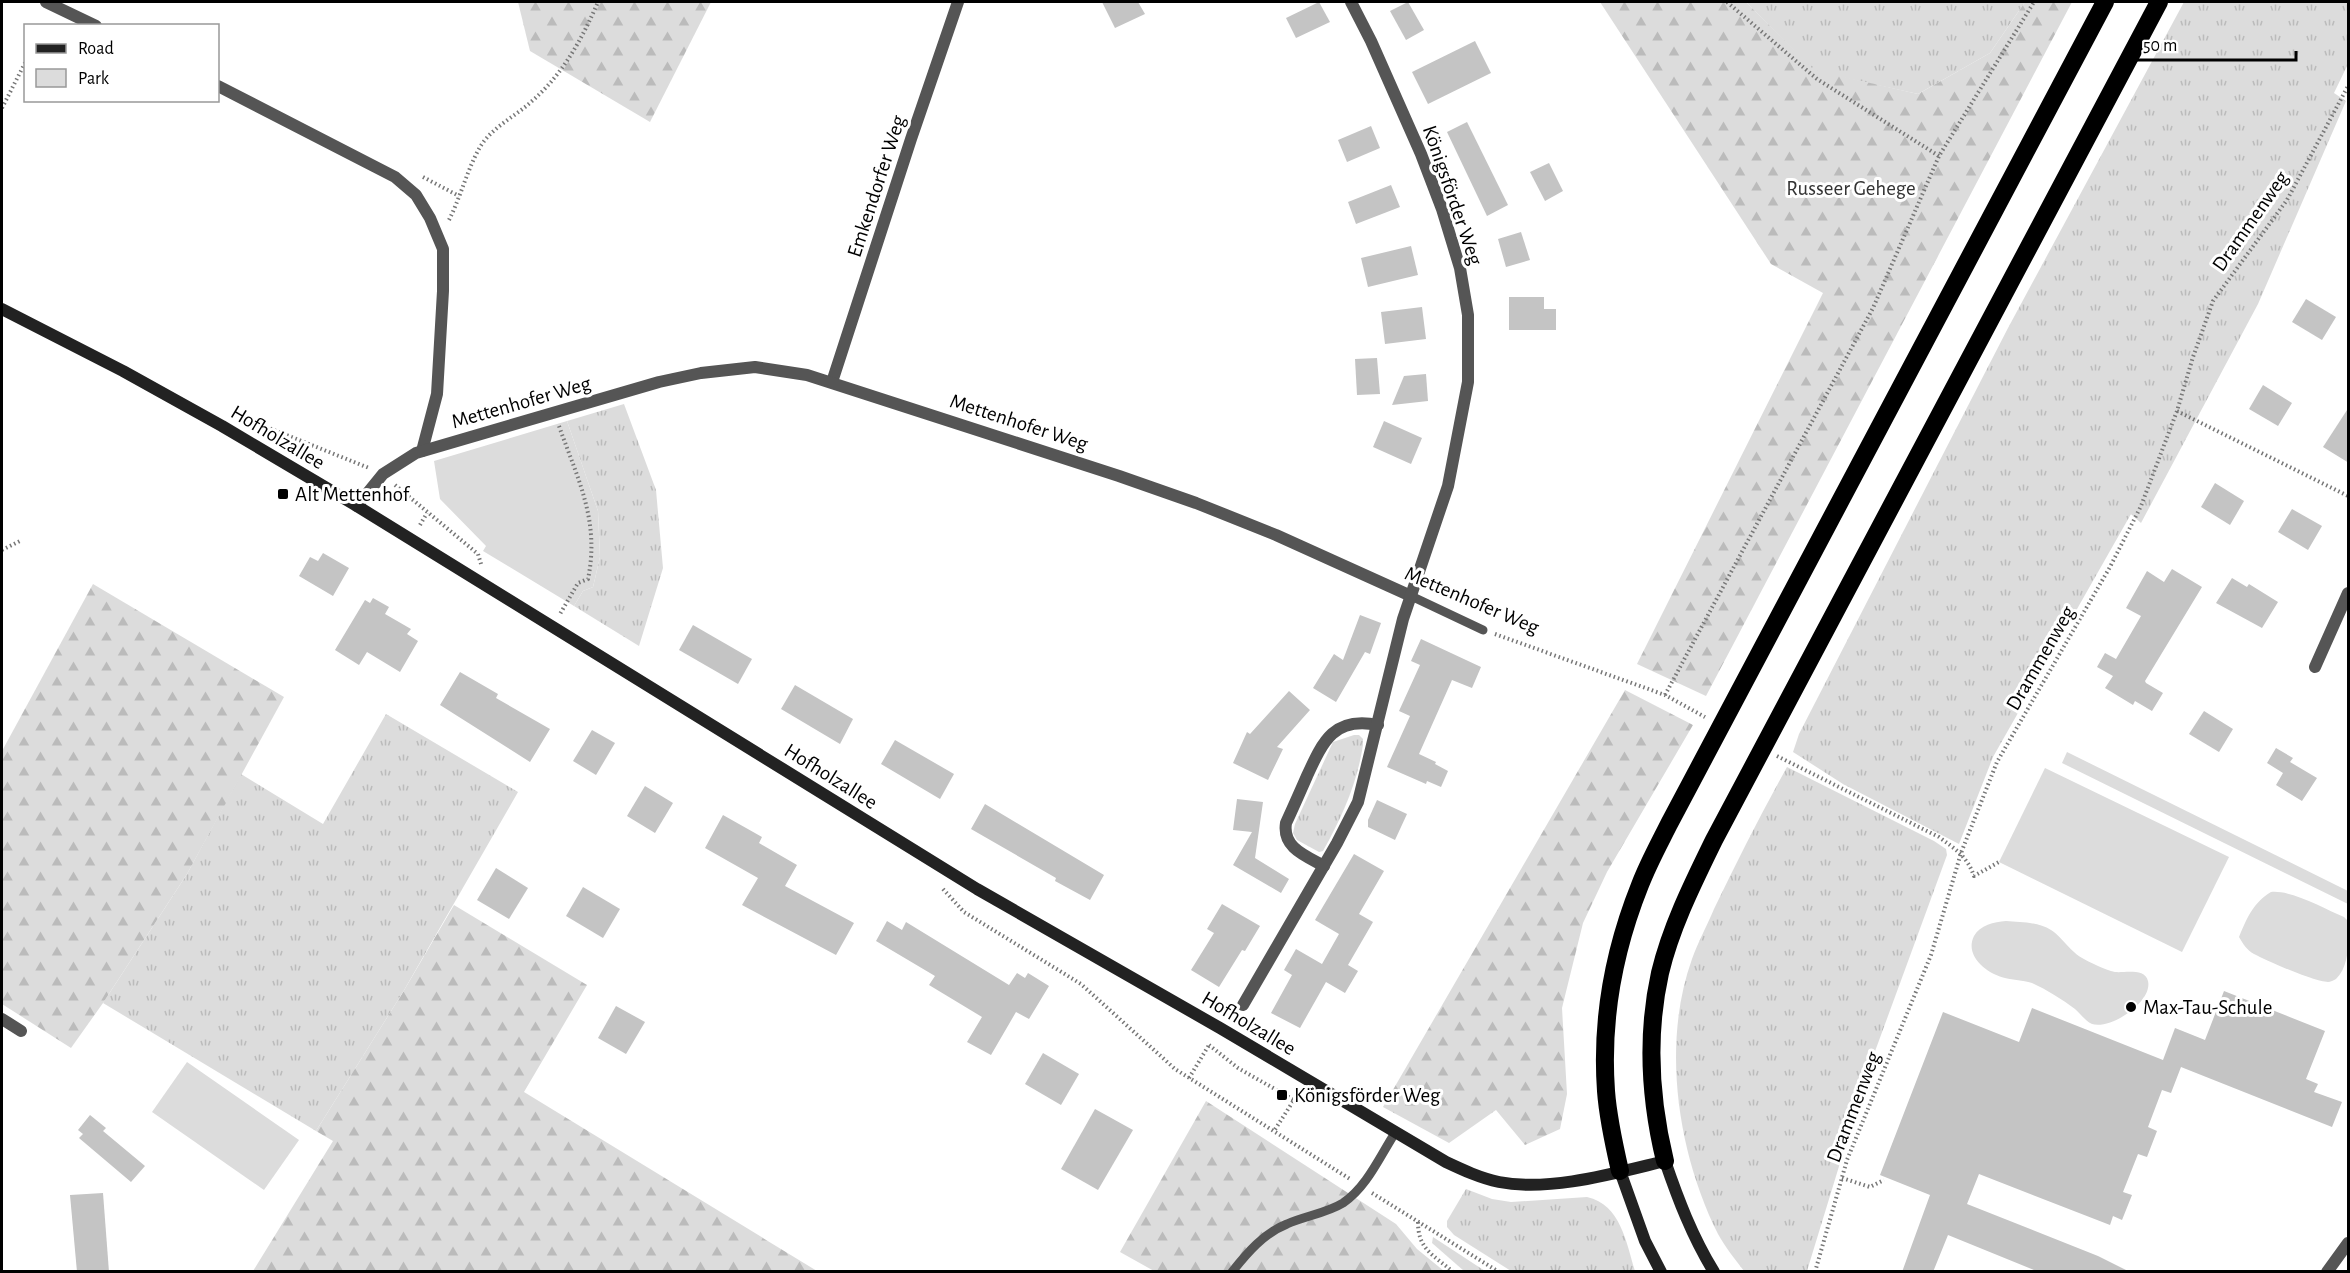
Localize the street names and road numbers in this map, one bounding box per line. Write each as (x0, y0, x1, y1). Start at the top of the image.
street label: Emkendorfer Weg (844, 112, 910, 260)
street label: Königsförder Weg (1419, 123, 1487, 268)
street label: Drammenweg (2208, 167, 2293, 275)
street label: Mettenhofer Weg (449, 372, 594, 432)
street label: Mettenhofer Weg (947, 390, 1091, 455)
street label: Hofholzallee (227, 401, 328, 473)
street label: Mettenhofer Weg (1402, 563, 1543, 639)
street label: Drammenweg (2002, 602, 2079, 714)
street label: Hofholzallee (781, 740, 881, 813)
street label: Hofholzallee (1198, 987, 1299, 1059)
street label: Drammenweg (1823, 1048, 1884, 1165)

